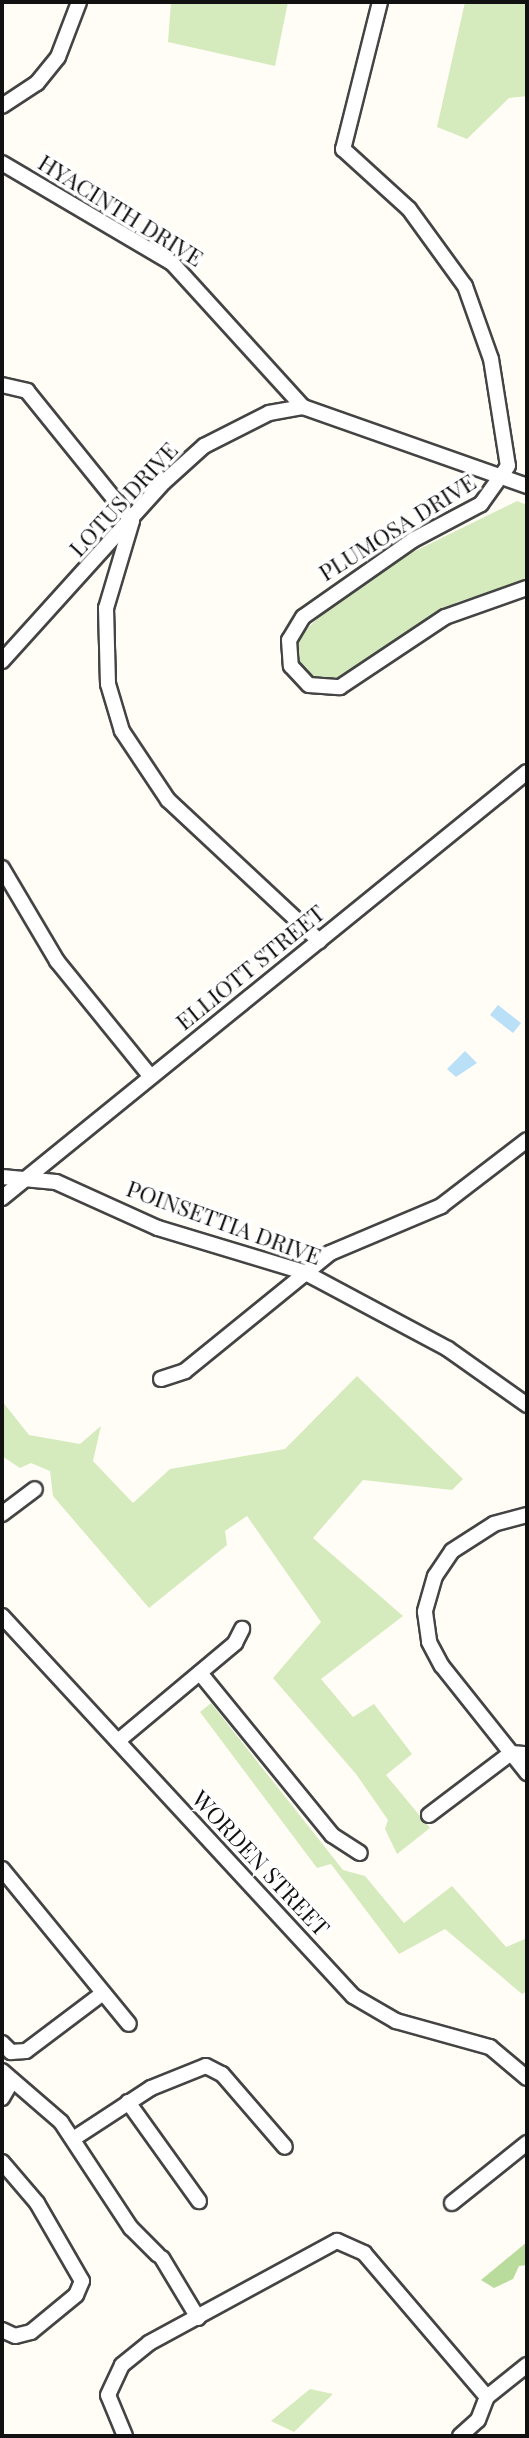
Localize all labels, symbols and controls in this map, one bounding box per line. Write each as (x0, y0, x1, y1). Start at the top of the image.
street label: HYACINTH DRIVE (34, 148, 208, 272)
street label: LOTUS DRIVE (63, 436, 183, 562)
street label: PLUMOSA DRIVE (313, 468, 481, 586)
street label: ELLIOTT STREET (170, 898, 330, 1036)
street label: POINSETTIA DRIVE (123, 1174, 325, 1270)
street label: WORDEN STREET (187, 1785, 335, 1941)

